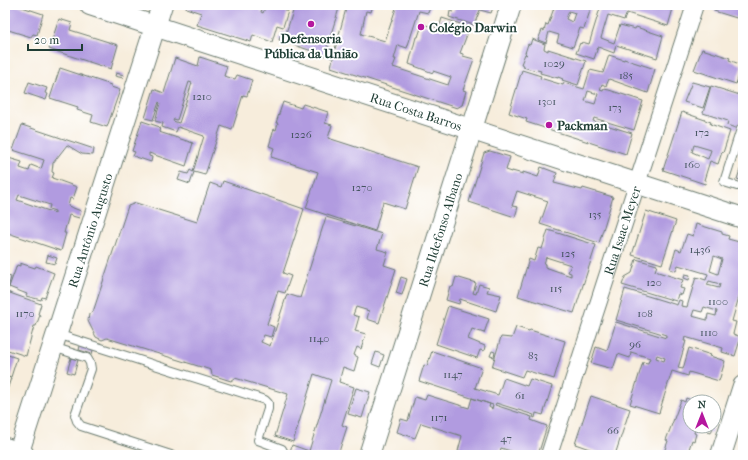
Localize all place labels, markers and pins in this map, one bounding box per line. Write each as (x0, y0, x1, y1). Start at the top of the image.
marker: Defensoria Pública da União (306, 19, 316, 29)
place label: Colégio Darwin (429, 20, 517, 36)
marker: Colégio Darwin (416, 22, 426, 32)
place label: Defensoria Pública da União (264, 31, 358, 61)
place label: Packman (557, 118, 608, 133)
marker: Packman (544, 120, 554, 130)

